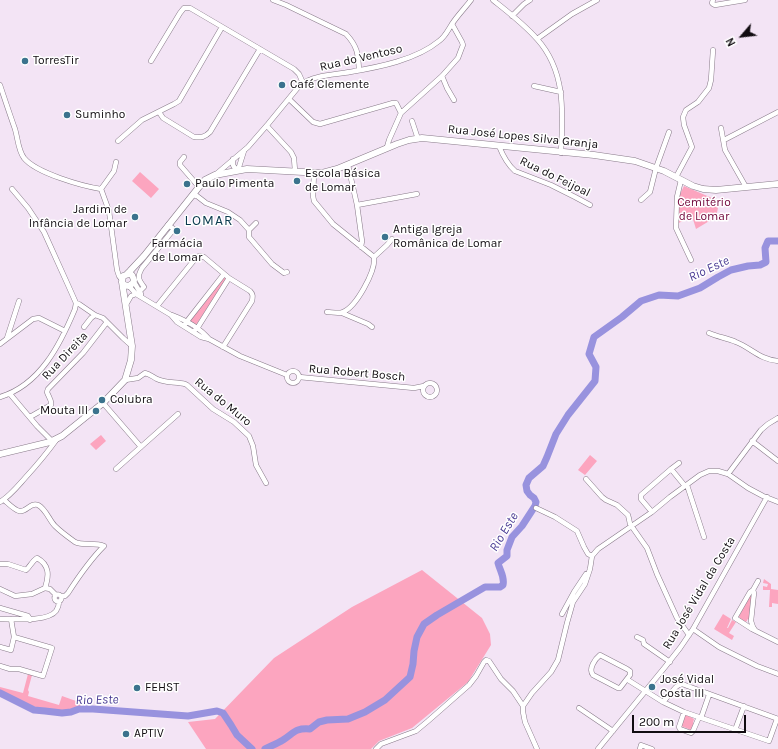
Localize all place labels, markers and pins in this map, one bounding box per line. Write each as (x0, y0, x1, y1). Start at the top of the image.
place label: TorresTir (33, 54, 79, 68)
marker: TorresTir (20, 56, 30, 66)
place label: Café Clemente (290, 78, 369, 92)
marker: Café Clemente (277, 80, 287, 90)
place label: Suminho (75, 108, 125, 122)
marker: Suminho (62, 110, 72, 120)
place label: Escola Básica de Lomar (305, 167, 380, 195)
marker: Escola Básica de Lomar (292, 176, 302, 186)
place label: Paulo Pimenta (195, 177, 274, 191)
marker: Paulo Pimenta (182, 179, 192, 189)
place label: Jardim de Infância de Lomar (29, 203, 127, 231)
marker: Jardim de Infância de Lomar (130, 212, 140, 222)
place label: Antiga Igreja Românica de Lomar (393, 223, 502, 251)
marker: Farmácia de Lomar (172, 226, 182, 236)
marker: Antiga Igreja Românica de Lomar (380, 232, 390, 242)
place label: Farmácia de Lomar (151, 237, 203, 265)
place label: Colubra (110, 393, 153, 407)
marker: Colubra (97, 395, 107, 405)
place label: Mouta III (40, 404, 88, 418)
marker: Mouta III (91, 406, 101, 416)
place label: José Vidal Costa III (660, 673, 714, 701)
place label: FEHST (145, 681, 179, 695)
marker: José Vidal Costa III (647, 682, 657, 692)
marker: FEHST (132, 683, 142, 693)
place label: APTIV (134, 727, 164, 741)
marker: APTIV (121, 729, 131, 739)

